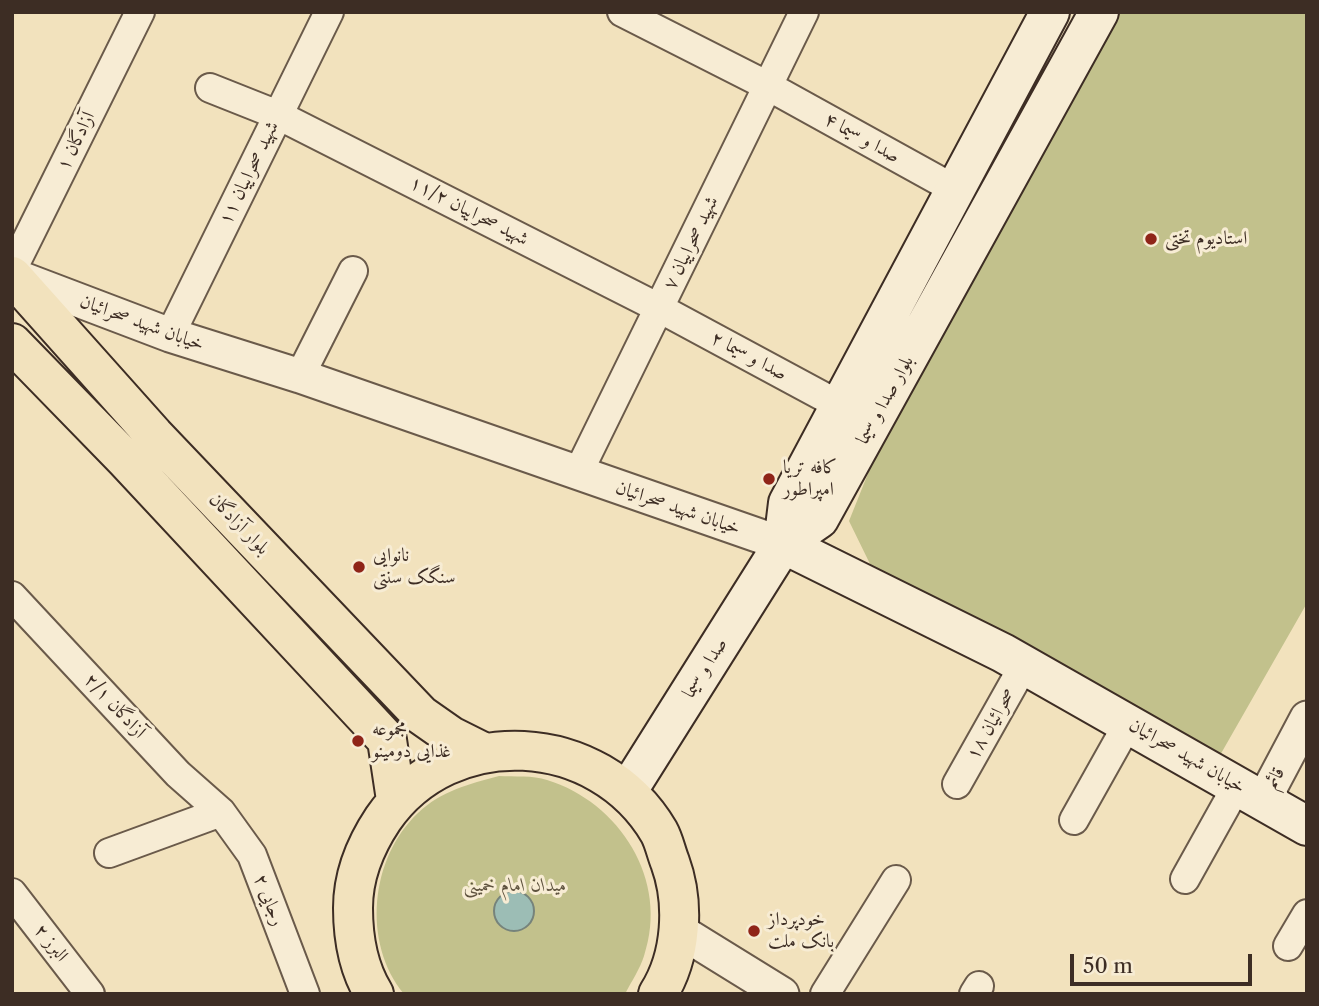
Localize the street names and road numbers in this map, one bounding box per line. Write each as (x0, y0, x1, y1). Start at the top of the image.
street label: آزادگان ۱ (52, 108, 100, 174)
street label: صدا و سیما ۴ (820, 108, 904, 168)
street label: شهید صحراییان ۱۱ (214, 118, 284, 228)
street label: شهید صحراییان ۱۱/۲ (406, 171, 532, 251)
street label: شهید صحراییان ۷ (659, 193, 723, 293)
street label: خیابان شهید صحرائیان (77, 290, 207, 356)
street label: صدا و سیما ۲ (707, 327, 791, 385)
street label: بلوار صدا و سیما (851, 352, 919, 448)
street label: خیابان شهید صحرائیان (613, 476, 743, 540)
street label: بلوار آزادگان (204, 488, 274, 560)
street label: صدا و سیما (678, 634, 732, 702)
street label: آزادگان ۲/۱ (79, 669, 151, 743)
street label: صحرائیان ۱۸ (962, 684, 1020, 764)
street label: خیابان شهید صحرائیان (1125, 714, 1249, 798)
street label: قائم (1260, 763, 1290, 793)
street label: رجایی ۲ (249, 871, 289, 929)
street label: البرز ۲ (29, 920, 73, 966)

